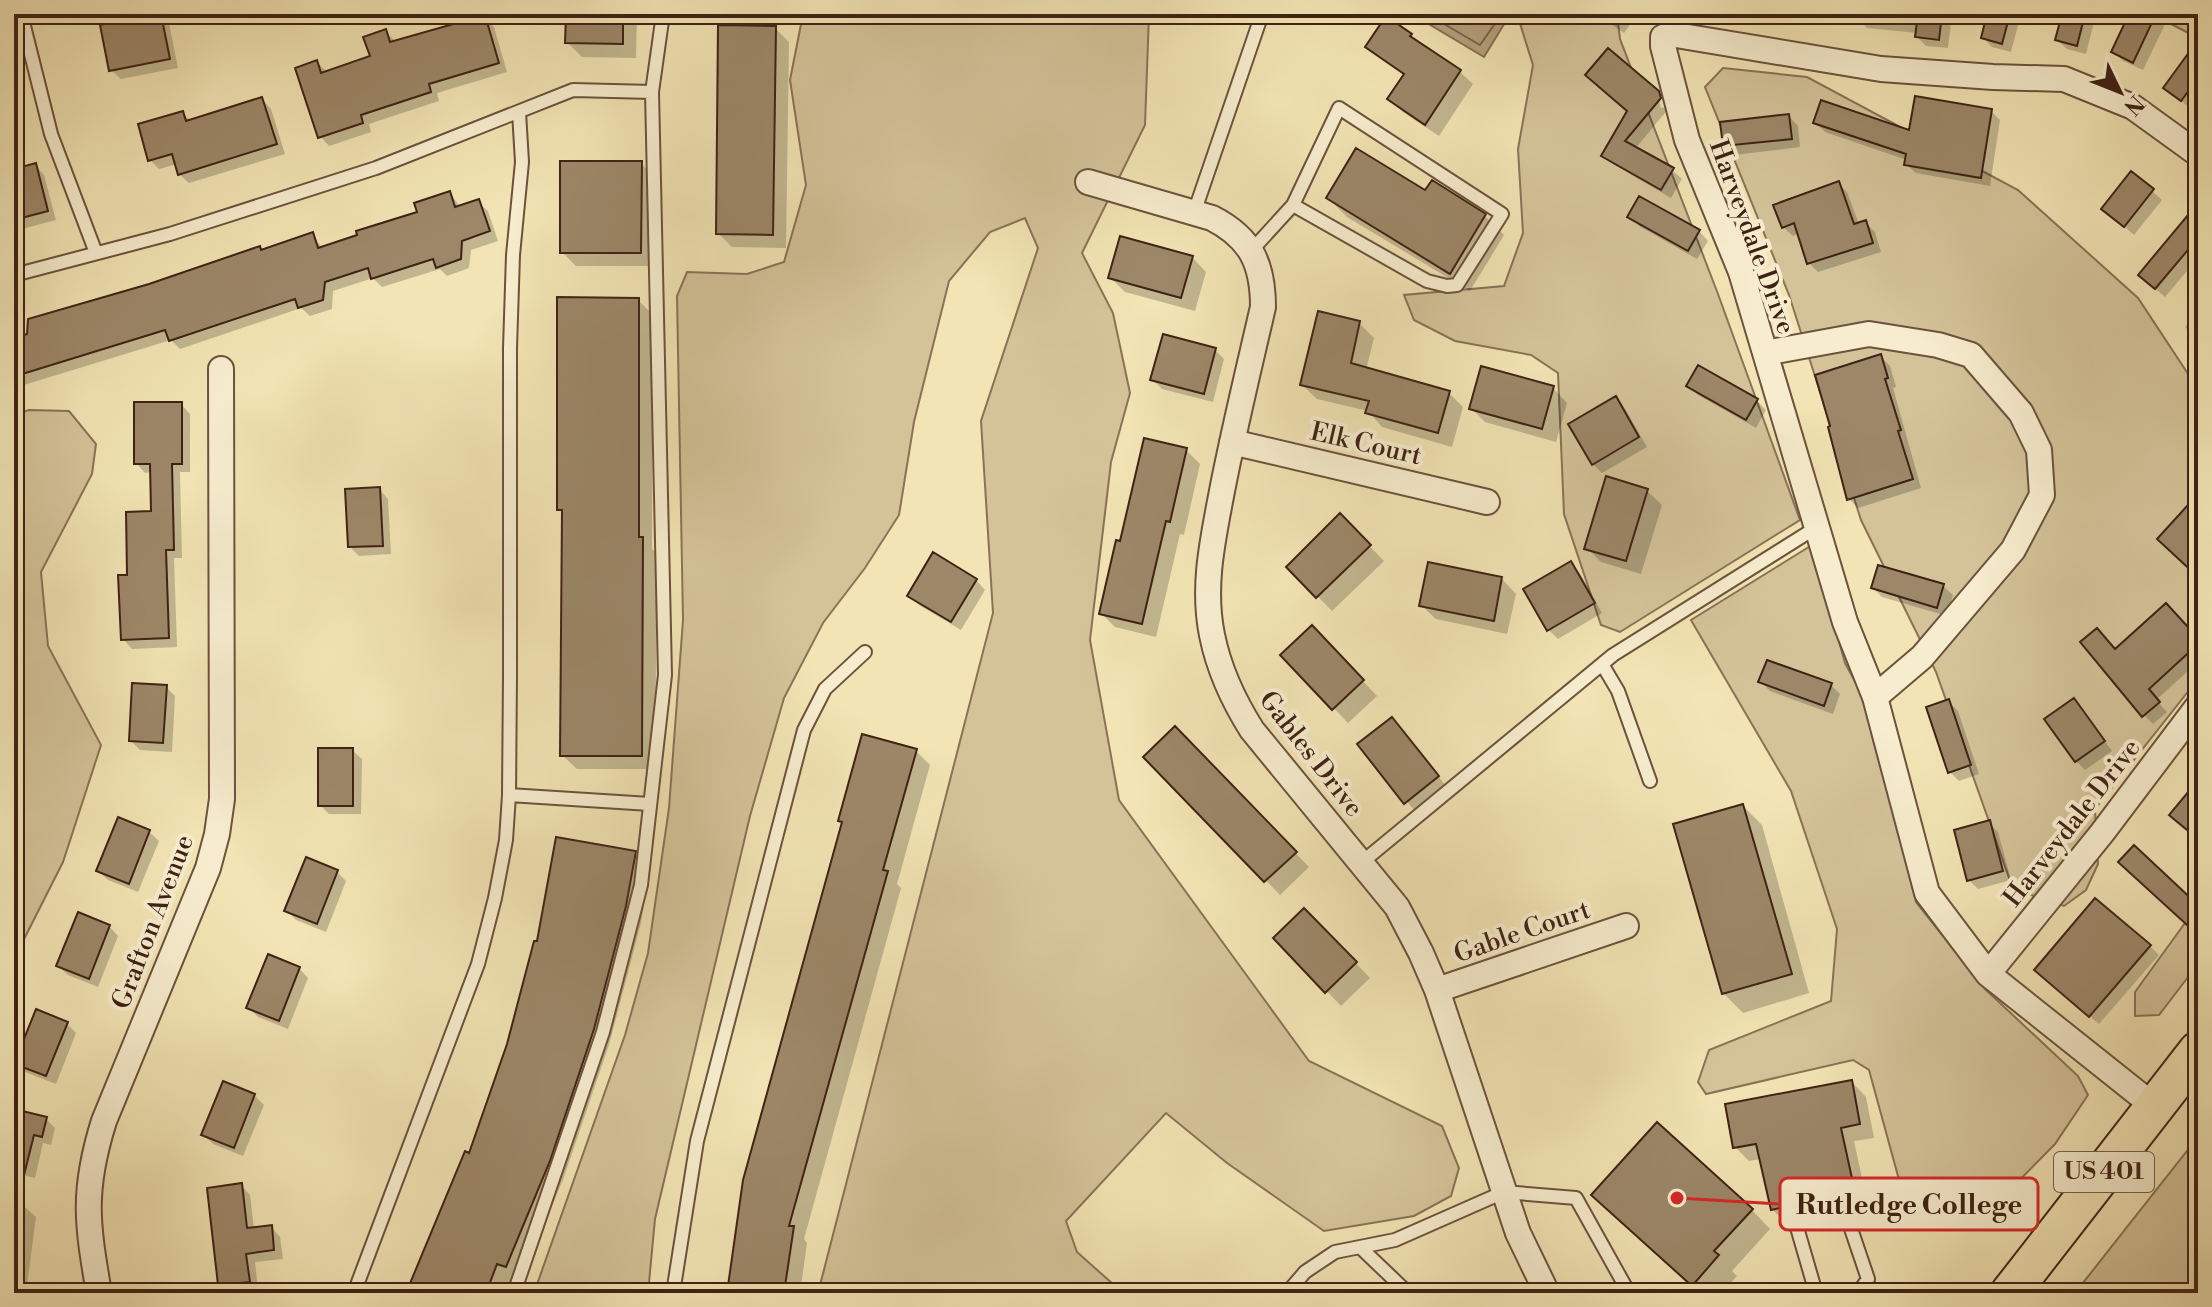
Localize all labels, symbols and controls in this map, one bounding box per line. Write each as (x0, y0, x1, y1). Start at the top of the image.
north arrow (2080, 52, 2160, 132)
text: N (2117, 89, 2149, 121)
street label: Harveydale Drive (1702, 136, 1802, 338)
street label: Elk Court (1307, 416, 1425, 472)
street label: Gables Drive (1252, 685, 1370, 823)
street label: Harveydale Drive (1996, 733, 2148, 913)
street label: Grafton Avenue (105, 830, 201, 1014)
street label: Gable Court (1450, 894, 1594, 970)
road number: US 401 (2054, 1152, 2154, 1192)
callout: Rutledge College (1780, 1178, 2038, 1230)
text: Rutledge College (1796, 1188, 2022, 1223)

